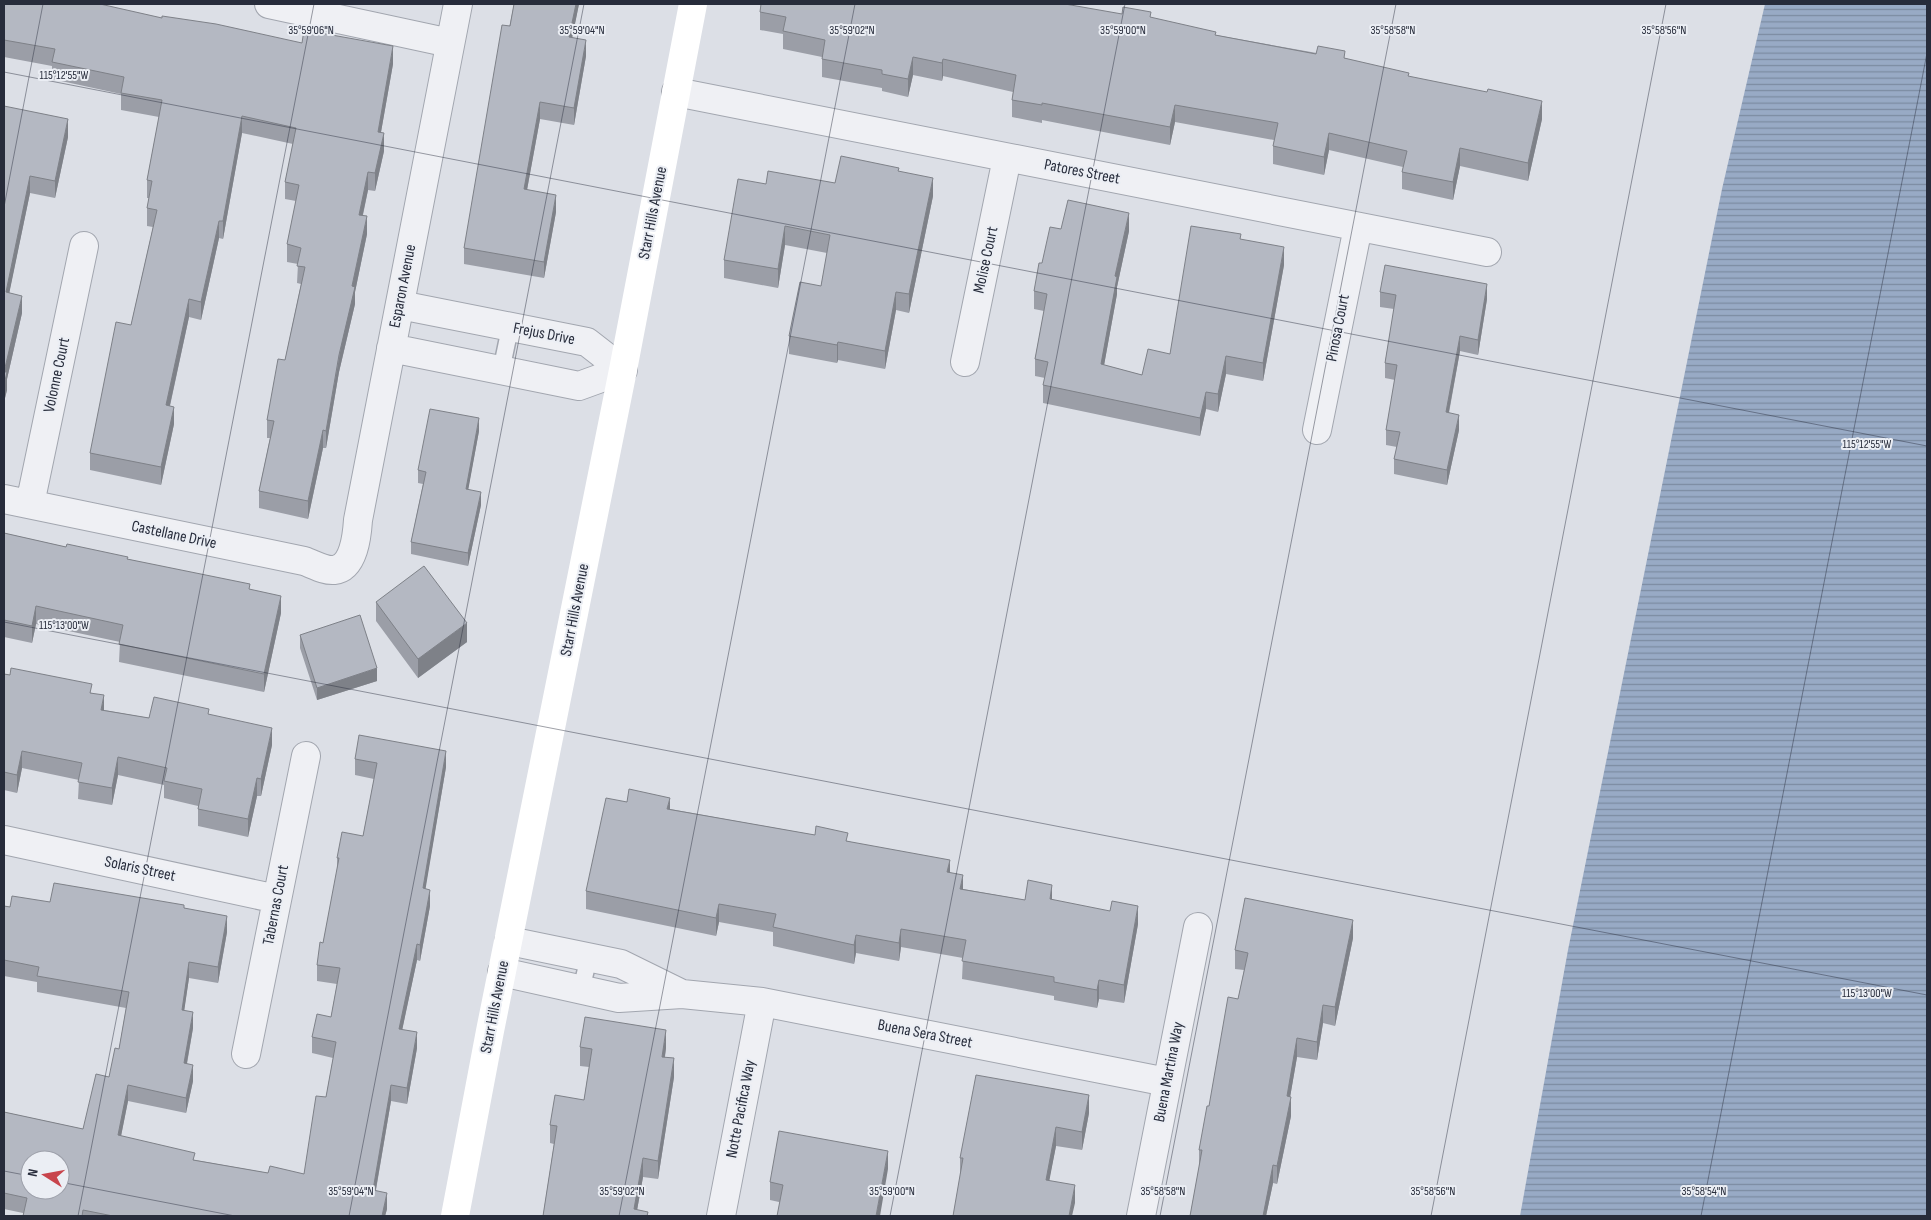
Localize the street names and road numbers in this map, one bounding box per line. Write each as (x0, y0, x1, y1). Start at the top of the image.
street label: Patores Street (1042, 155, 1122, 189)
street label: Starr Hills Avenue (635, 165, 671, 261)
street label: Molise Court (970, 225, 1002, 295)
street label: Esparon Avenue (386, 243, 420, 329)
street label: Pinosa Court (1322, 293, 1354, 363)
street label: Frejus Drive (511, 319, 577, 349)
street label: Volonne Court (40, 336, 74, 414)
street label: Castellane Drive (130, 517, 218, 553)
street label: Starr Hills Avenue (557, 562, 593, 658)
street label: Solaris Street (103, 852, 177, 886)
street label: Tabernas Court (259, 863, 293, 947)
street label: Starr Hills Avenue (477, 959, 513, 1055)
street label: Buena Sera Street (876, 1016, 974, 1052)
street label: Buena Martina Way (1150, 1020, 1188, 1124)
street label: Notte Pacifica Way (722, 1058, 760, 1160)

